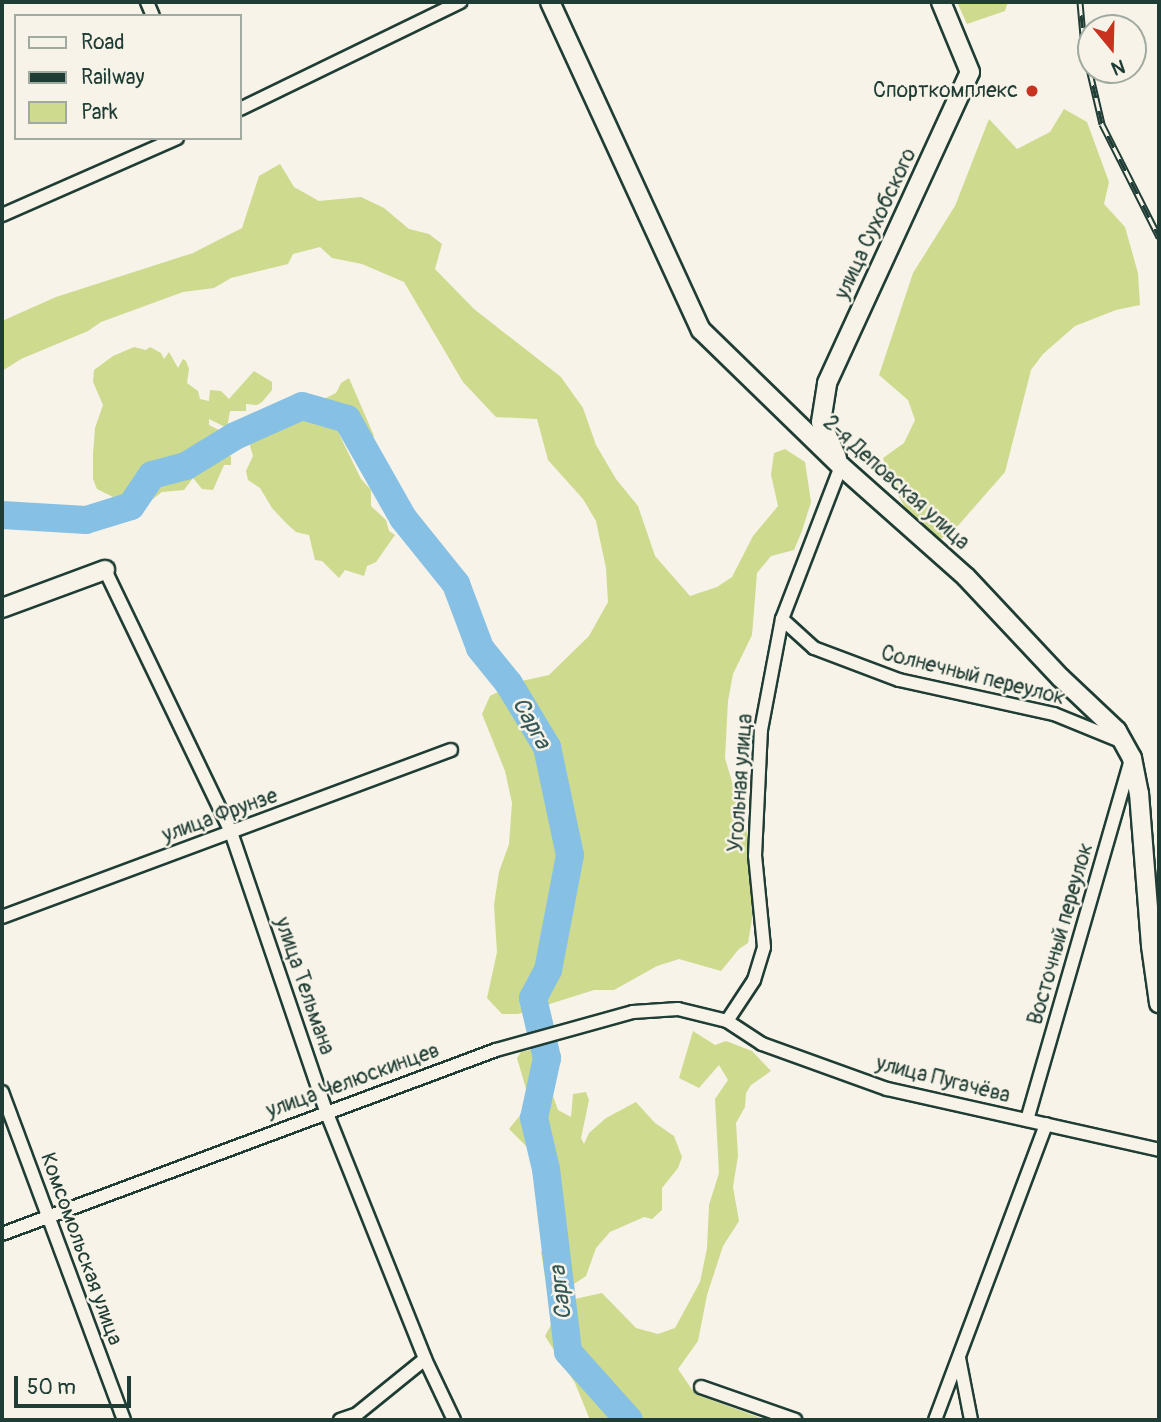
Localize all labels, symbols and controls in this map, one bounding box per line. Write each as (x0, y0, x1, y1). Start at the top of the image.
legend (14, 14, 242, 140)
north arrow (1077, 14, 1147, 84)
text: Road (81, 29, 125, 56)
text: N (1108, 54, 1128, 80)
text: Railway (81, 64, 145, 91)
place label: Спорткомплекс (873, 78, 1018, 104)
marker: Спорткомплекс (1024, 83, 1040, 99)
text: Park (81, 99, 118, 126)
street label: улица Сухобского (830, 144, 922, 304)
street label: 2-я Деповская улица (818, 411, 974, 555)
street label: Солнечный переулок (878, 641, 1068, 711)
water label: Сарга (506, 693, 556, 753)
street label: Угольная улица (724, 713, 758, 853)
street label: улица Фрунзе (159, 784, 281, 848)
street label: Восточный переулок (1023, 840, 1099, 1028)
street label: улица Тельмана (269, 914, 339, 1058)
street label: улица Челюскинцев (263, 1038, 443, 1124)
street label: улица Пугачёва (873, 1051, 1013, 1109)
street label: Комсомольская улица (34, 1149, 128, 1349)
water label: Сарга (544, 1264, 578, 1322)
scale bar (18, 1362, 135, 1406)
text: 50 m (27, 1374, 76, 1401)

